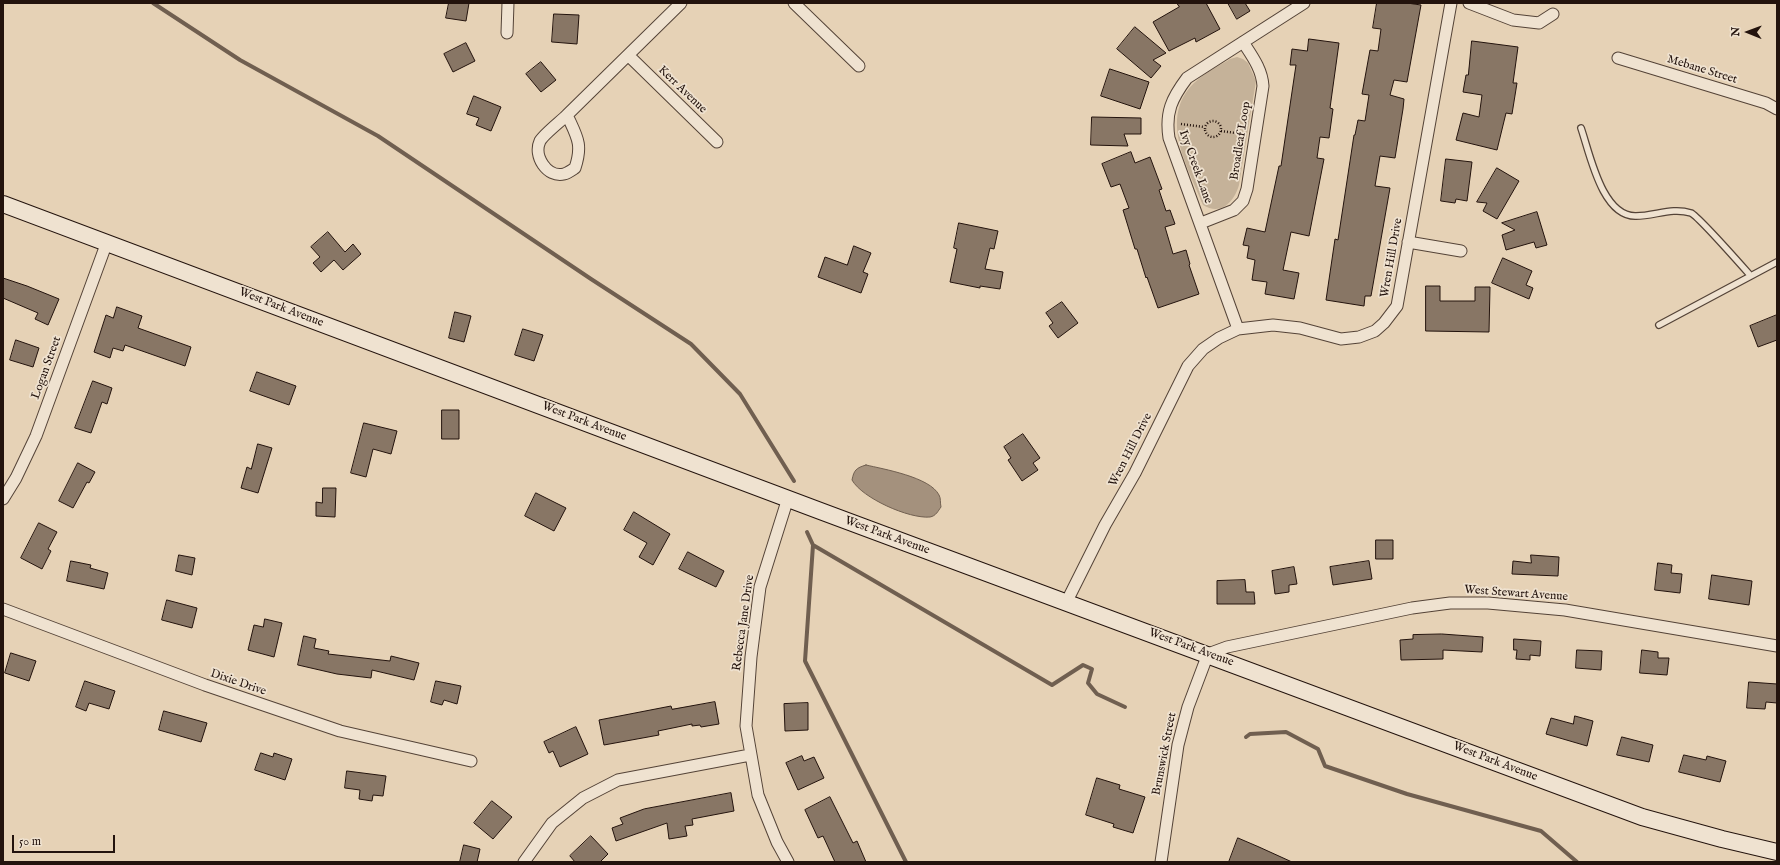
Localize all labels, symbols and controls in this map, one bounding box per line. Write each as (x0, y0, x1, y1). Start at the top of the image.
north arrow (1728, 12, 1768, 52)
text: N (1729, 27, 1743, 37)
street label: Mebane Street (1665, 52, 1739, 88)
street label: Kerr Avenue (655, 63, 709, 117)
street label: Broadleaf Loop (1228, 101, 1254, 181)
street label: Ivy Creek Lane (1175, 128, 1215, 206)
street label: Wren Hill Drive (1378, 217, 1406, 299)
street label: West Park Avenue (237, 285, 325, 331)
street label: Logan Street (29, 335, 65, 401)
street label: West Park Avenue (540, 399, 628, 445)
street label: Wren Hill Drive (1106, 411, 1156, 489)
street label: West Park Avenue (843, 514, 931, 558)
street label: Rebecca Jane Drive (730, 574, 758, 672)
street label: West Stewart Avenue (1464, 583, 1568, 605)
street label: West Park Avenue (1147, 626, 1235, 670)
street label: Dixie Drive (208, 667, 268, 699)
street label: Brunswick Street (1150, 711, 1180, 797)
street label: West Park Avenue (1451, 739, 1539, 785)
scale bar (14, 827, 117, 853)
text: 50 m (19, 834, 41, 849)

